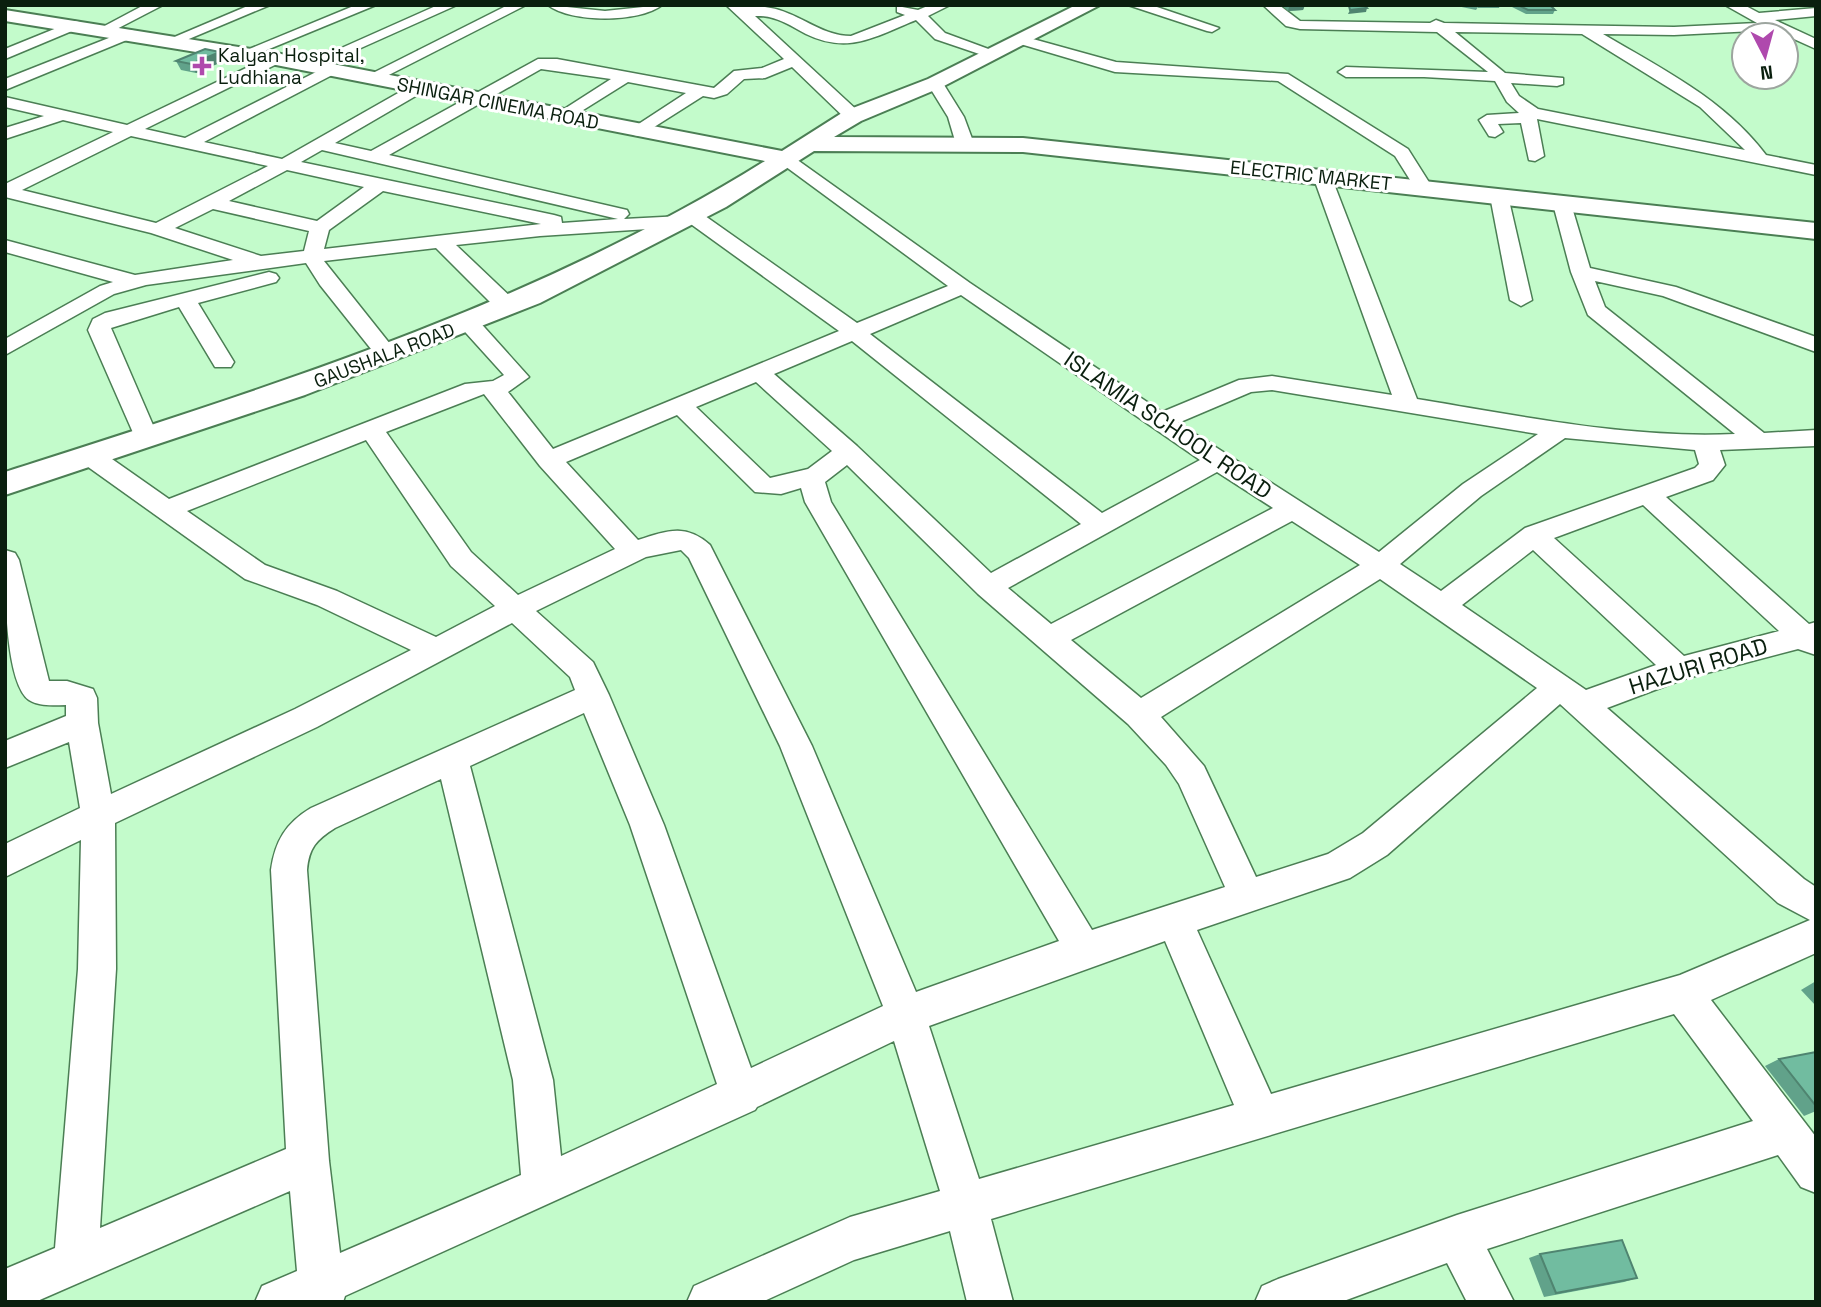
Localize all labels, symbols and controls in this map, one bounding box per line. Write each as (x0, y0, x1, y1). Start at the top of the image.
north arrow (1730, 21, 1800, 91)
place label: Kalyan Hospital, Ludhiana (218, 43, 364, 90)
marker: Kalyan Hospital, Ludhiana (192, 56, 212, 76)
text: N (1759, 59, 1774, 86)
street label: SHINGAR CINEMA ROAD (395, 72, 601, 135)
street label: ELECTRIC MARKET (1229, 155, 1393, 196)
street label: GAUSHALA ROAD (310, 317, 458, 394)
street label: ISLAMIA SCHOOL ROAD (1058, 344, 1278, 506)
street label: HAZURI ROAD (1625, 631, 1771, 701)

